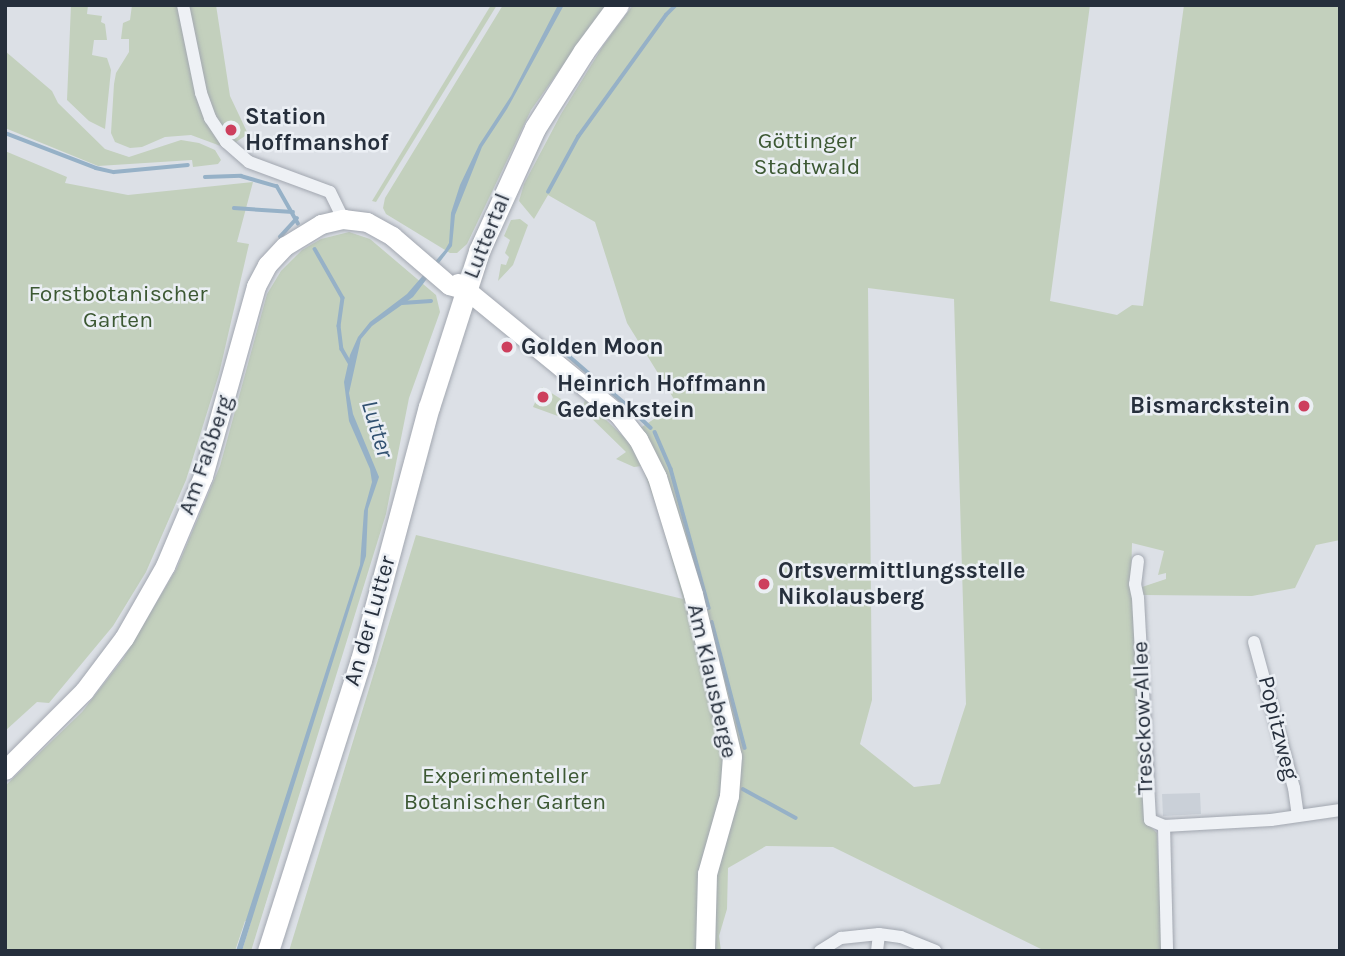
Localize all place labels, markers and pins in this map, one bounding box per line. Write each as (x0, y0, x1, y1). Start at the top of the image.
place label: Station Hoffmanshof (245, 103, 389, 157)
marker: Station Hoffmanshof (223, 122, 239, 138)
place label: Golden Moon (521, 333, 664, 361)
marker: Golden Moon (499, 339, 515, 355)
place label: Heinrich Hoffmann Gedenkstein (557, 370, 766, 424)
marker: Heinrich Hoffmann Gedenkstein (535, 389, 551, 405)
place label: Bismarckstein (1130, 392, 1290, 420)
marker: Bismarckstein (1296, 398, 1312, 414)
place label: Ortsvermittlungsstelle Nikolausberg (778, 557, 1025, 611)
marker: Ortsvermittlungsstelle Nikolausberg (756, 576, 772, 592)

